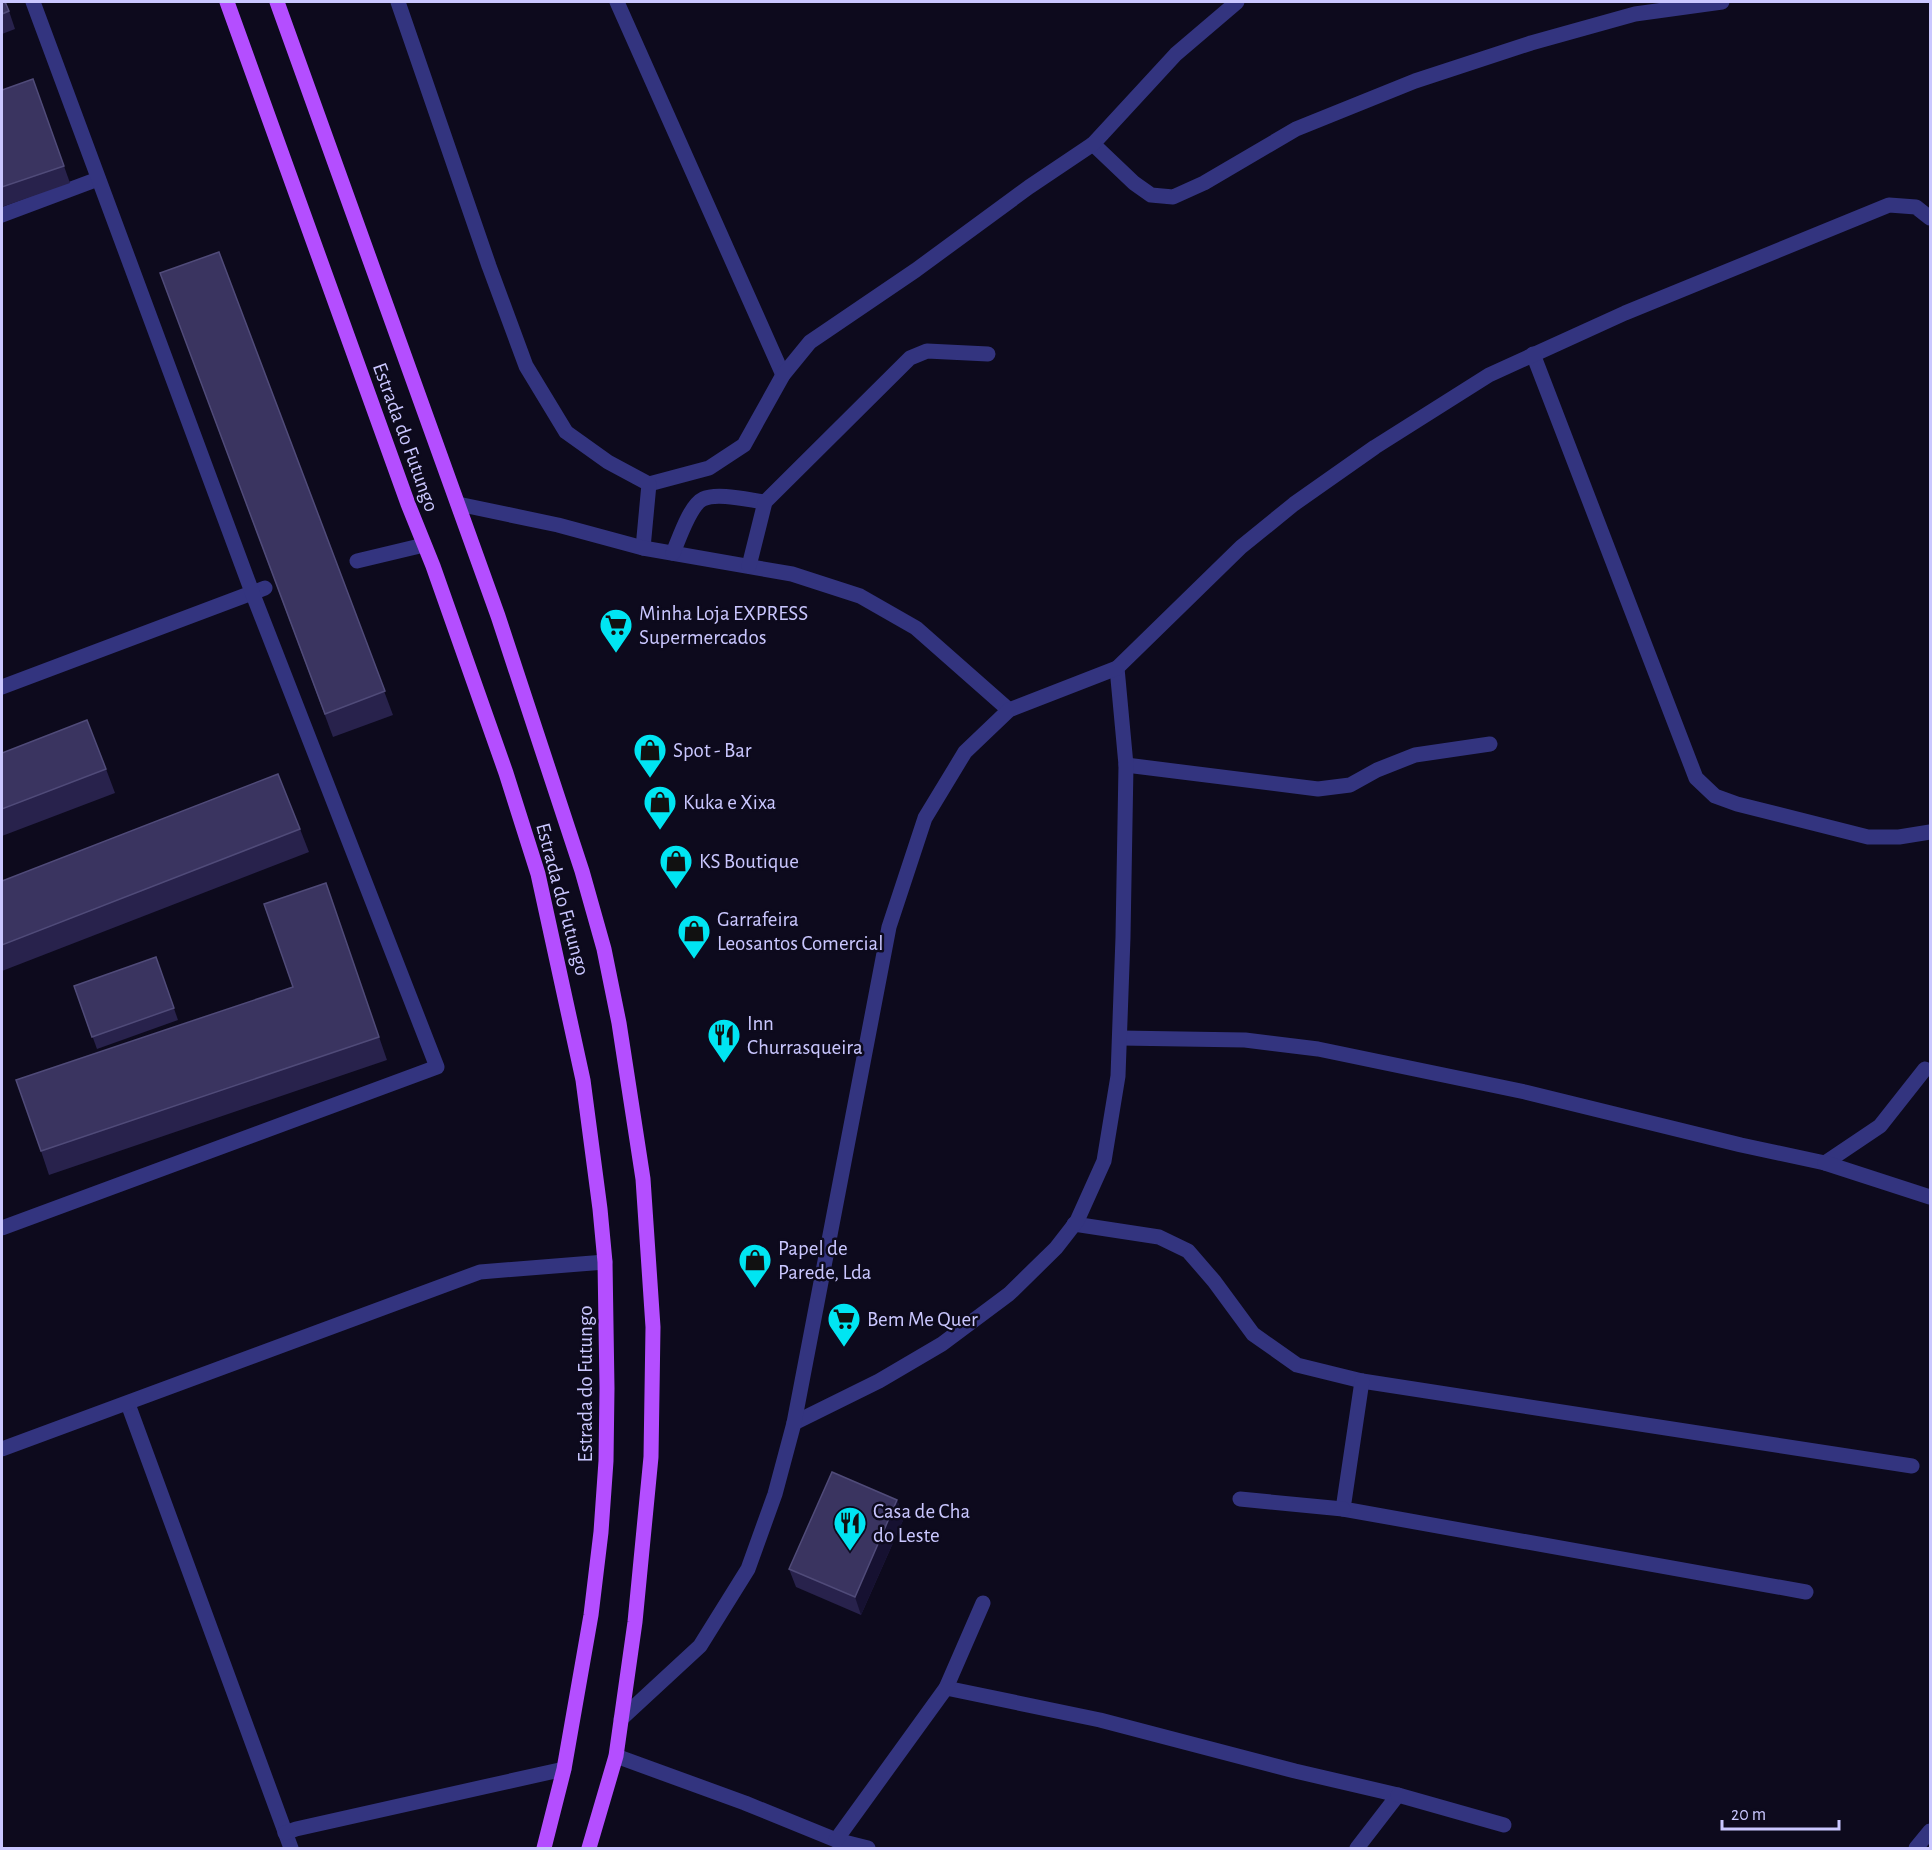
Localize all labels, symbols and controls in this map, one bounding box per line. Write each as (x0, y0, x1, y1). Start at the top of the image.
street label: Estrada do Futungo (369, 360, 442, 515)
place label: Minha Loja EXPRESS Supermercados (639, 603, 808, 648)
supermarket icon: Minha Loja EXPRESS Supermercados (598, 607, 634, 654)
shop icon: Spot - Bar (632, 732, 668, 779)
place label: Spot - Bar (673, 740, 752, 761)
shop icon: Kuka e Xixa (642, 784, 678, 831)
place label: Kuka e Xixa (683, 792, 777, 813)
street label: Estrada do Futungo (532, 821, 593, 978)
shop icon: KS Boutique (658, 843, 694, 890)
place label: KS Boutique (699, 851, 799, 872)
place label: Garrafeira Leosantos Comercial (717, 909, 883, 954)
shop icon: Garrafeira Leosantos Comercial (676, 913, 712, 960)
place label: Inn Churrasqueira (747, 1013, 863, 1058)
restaurant icon: Inn Churrasqueira (706, 1017, 742, 1064)
place label: Papel de Parede, Lda (778, 1238, 872, 1283)
shop icon: Papel de Parede, Lda (737, 1242, 773, 1289)
supermarket icon: Bem Me Quer (826, 1301, 862, 1348)
street label: Estrada do Futungo (575, 1306, 596, 1462)
place label: Bem Me Quer (867, 1309, 978, 1330)
place label: Casa de Cha do Leste (873, 1501, 970, 1546)
restaurant icon: Casa de Cha do Leste (832, 1505, 868, 1552)
scale bar (1722, 1793, 1839, 1831)
text: 20 m (1731, 1806, 1766, 1824)

